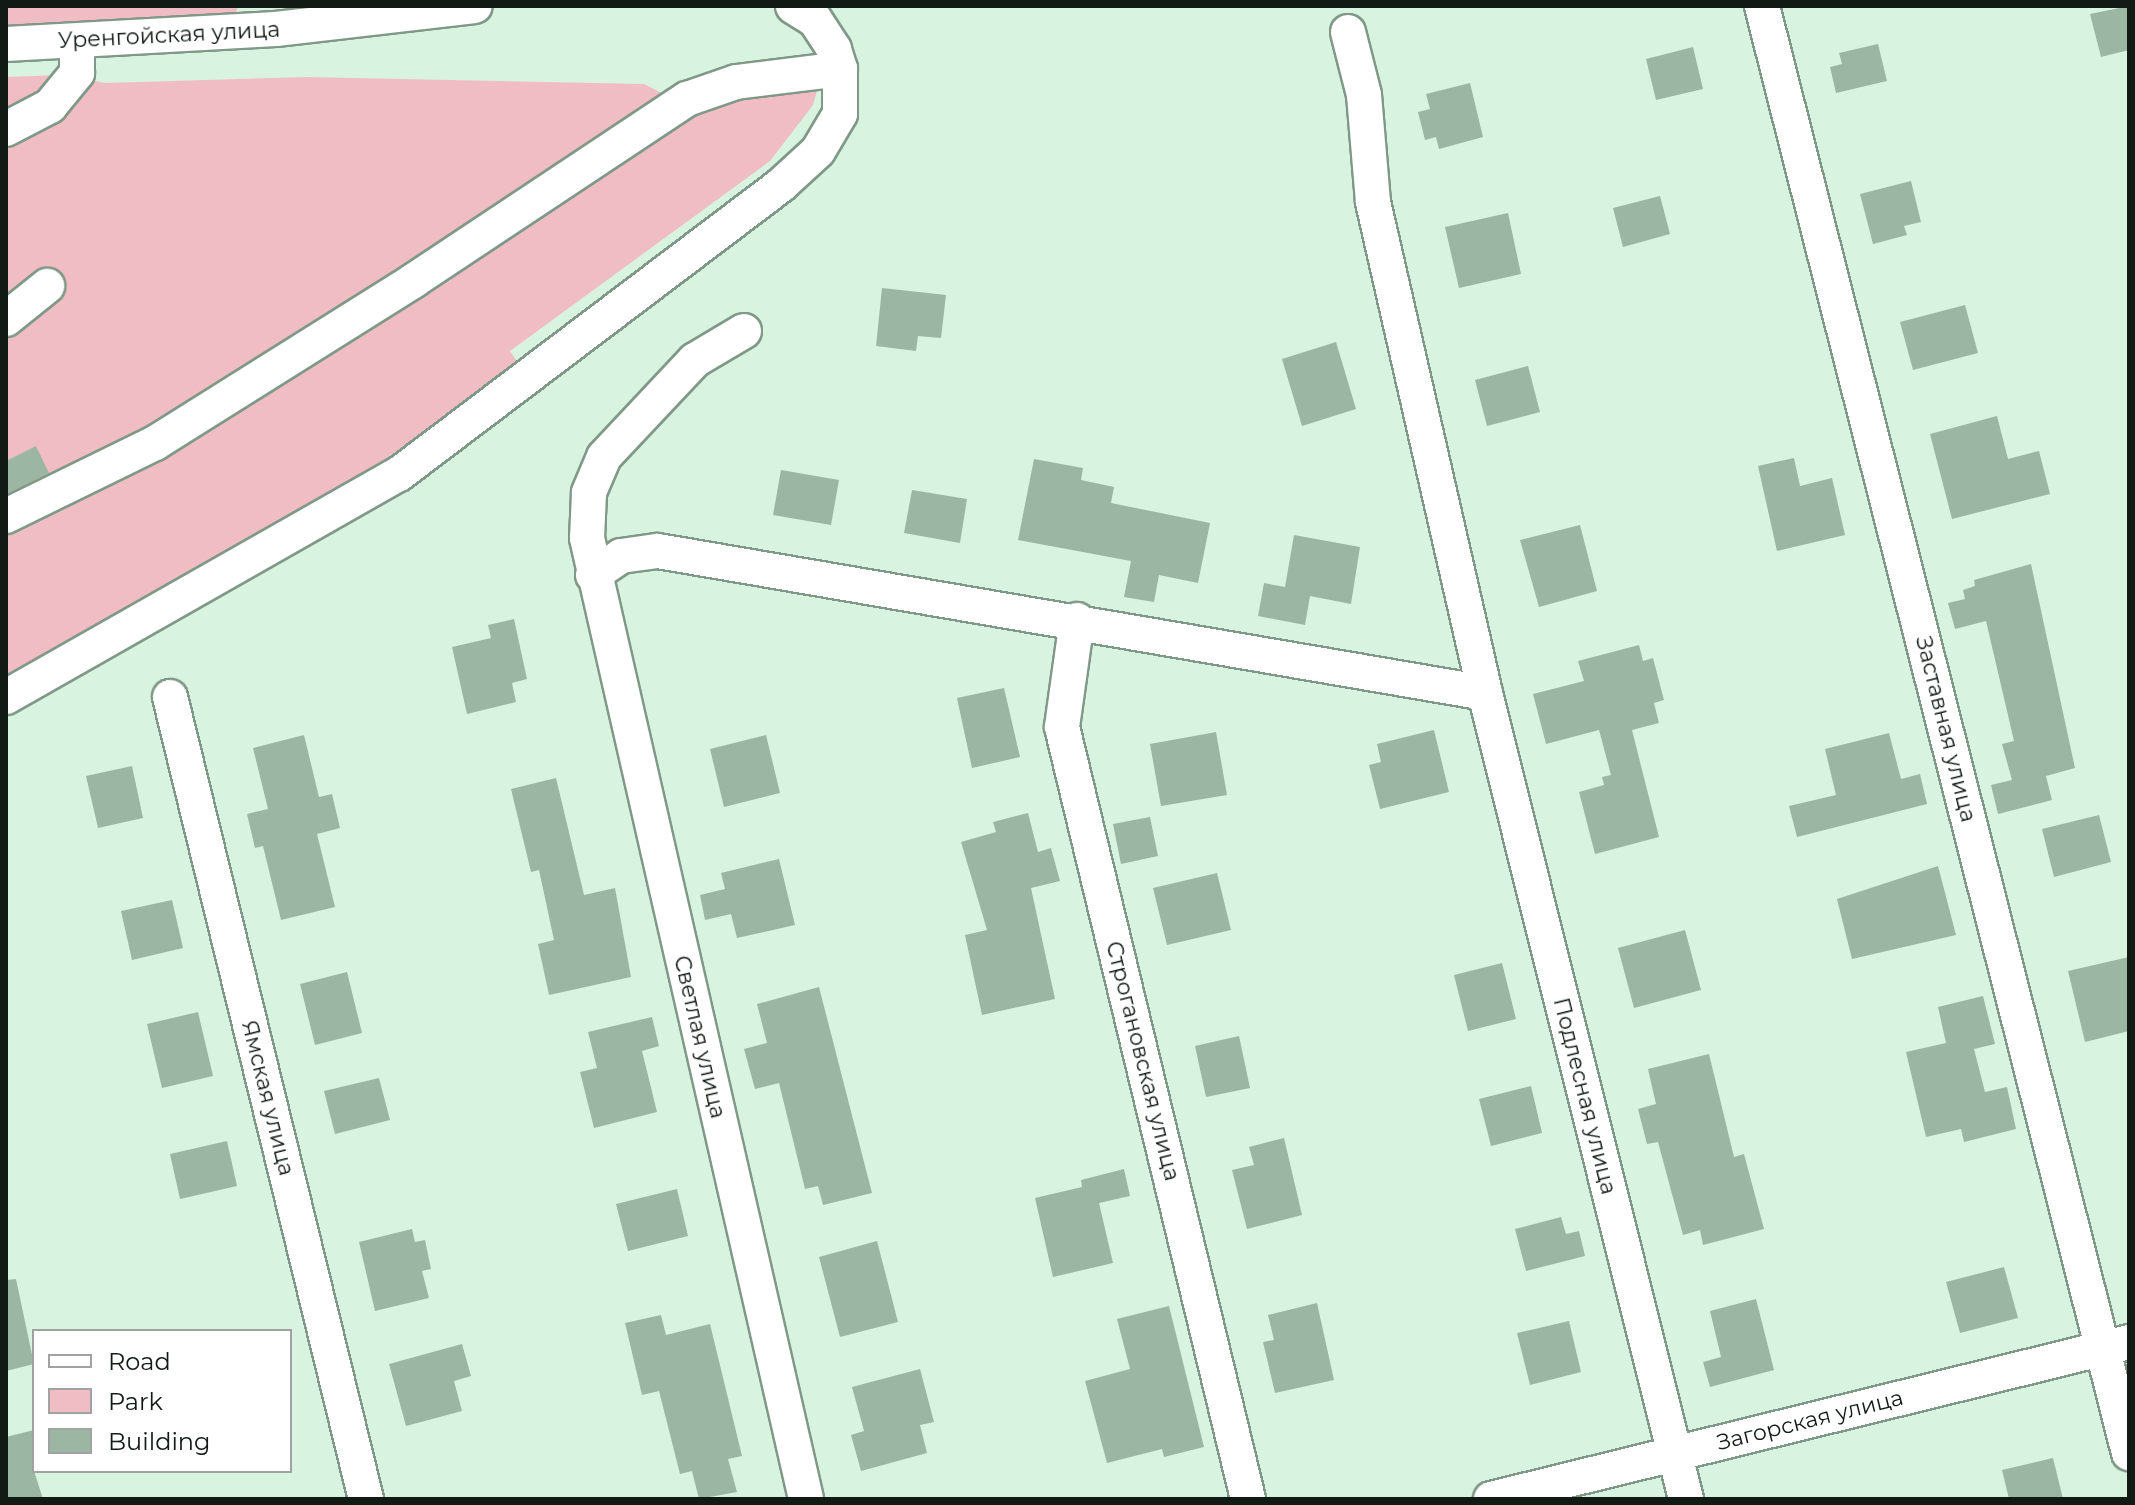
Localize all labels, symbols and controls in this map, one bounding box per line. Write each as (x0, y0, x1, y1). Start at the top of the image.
street label: Уренгойская улица (57, 16, 281, 54)
street label: Заставная улица (1910, 633, 1982, 825)
street label: Строгановская улица (1100, 938, 1186, 1184)
street label: Светлая улица (668, 953, 732, 1121)
street label: Подлесная улица (1548, 995, 1622, 1197)
street label: Ямская улица (236, 1018, 300, 1178)
legend (32, 1329, 292, 1473)
text: Road (108, 1347, 171, 1376)
street label: Загорская улица (1714, 1384, 1906, 1456)
text: Park (108, 1387, 163, 1416)
text: Building (108, 1427, 211, 1456)

